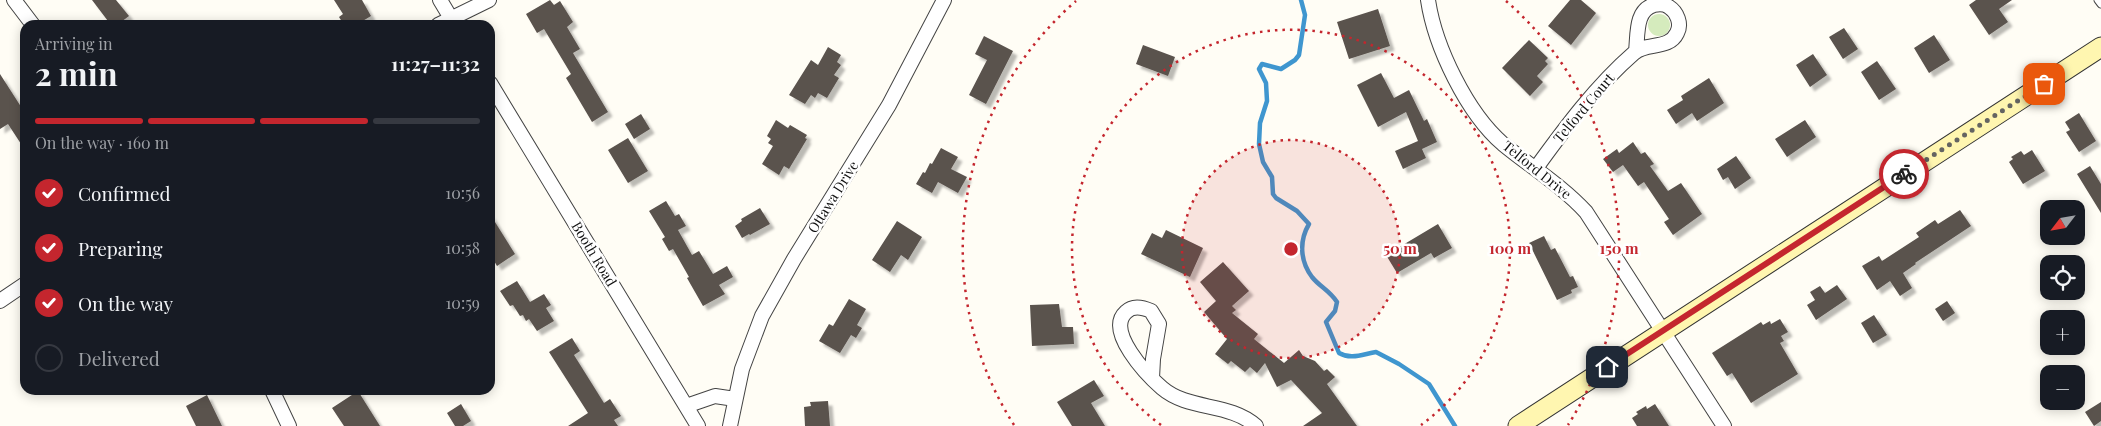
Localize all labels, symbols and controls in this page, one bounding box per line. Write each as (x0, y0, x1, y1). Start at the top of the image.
text: Arriving in (35, 33, 113, 54)
text: 11:27–11:32 (391, 50, 480, 76)
text: 2 min (35, 51, 118, 94)
pin (2023, 63, 2065, 105)
street label: Telford Court (1549, 68, 1619, 147)
icon: bag (2030, 70, 2058, 98)
text: On the way · 160 m (35, 132, 169, 153)
street label: Telford Drive (1499, 136, 1576, 203)
courier (1879, 149, 1929, 199)
street label: Ottawa Drive (803, 157, 862, 236)
icon: bike (1890, 160, 1918, 188)
icon: check (35, 179, 63, 207)
text: Confirmed (78, 180, 171, 206)
text: 10:56 (445, 182, 480, 203)
north arrow (2040, 200, 2085, 245)
map controls (2040, 200, 2085, 410)
street label: Booth Road (568, 218, 621, 290)
icon: check (35, 234, 63, 262)
text: Preparing (78, 235, 163, 261)
text: 10:58 (445, 237, 480, 258)
text: 50 m (1383, 238, 1417, 258)
text: 100 m (1489, 238, 1532, 258)
text: 150 m (1599, 238, 1639, 258)
centre of rings (1282, 240, 1300, 258)
button: locate (2040, 255, 2085, 300)
icon: check (35, 289, 63, 317)
text: On the way (78, 290, 173, 316)
text: 10:59 (445, 292, 480, 313)
button: + (2040, 310, 2085, 355)
text: Delivered (78, 345, 160, 371)
pin (1586, 346, 1628, 388)
icon: home (1593, 353, 1621, 381)
button: − (2040, 365, 2085, 410)

